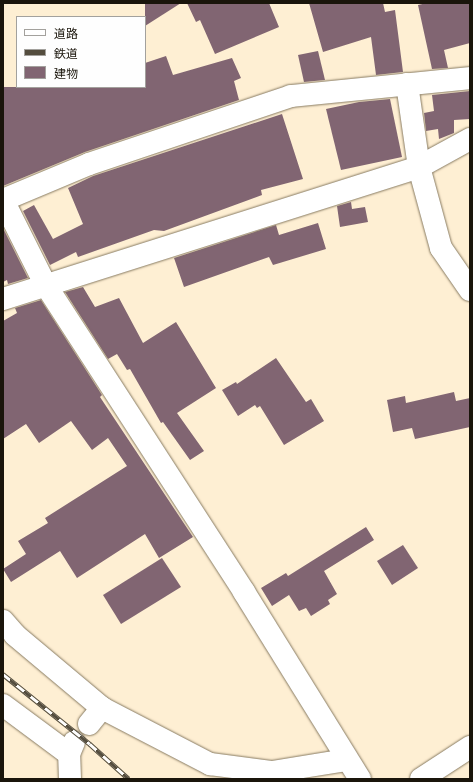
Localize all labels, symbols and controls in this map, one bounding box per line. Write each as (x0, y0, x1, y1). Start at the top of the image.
legend (16, 16, 146, 88)
text: 道路 (54, 28, 78, 40)
text: 鉄道 (54, 48, 78, 60)
text: 建物 (54, 68, 78, 80)

